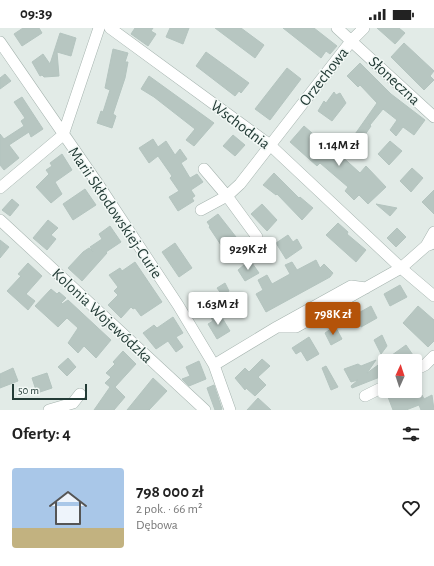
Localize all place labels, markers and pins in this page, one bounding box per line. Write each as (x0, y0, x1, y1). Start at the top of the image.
pin: 1.14M zł (298, 133, 380, 167)
pin: 929K zł (211, 237, 285, 271)
pin: 1.63M zł (177, 292, 259, 326)
pin: 798K zł (296, 302, 370, 336)

